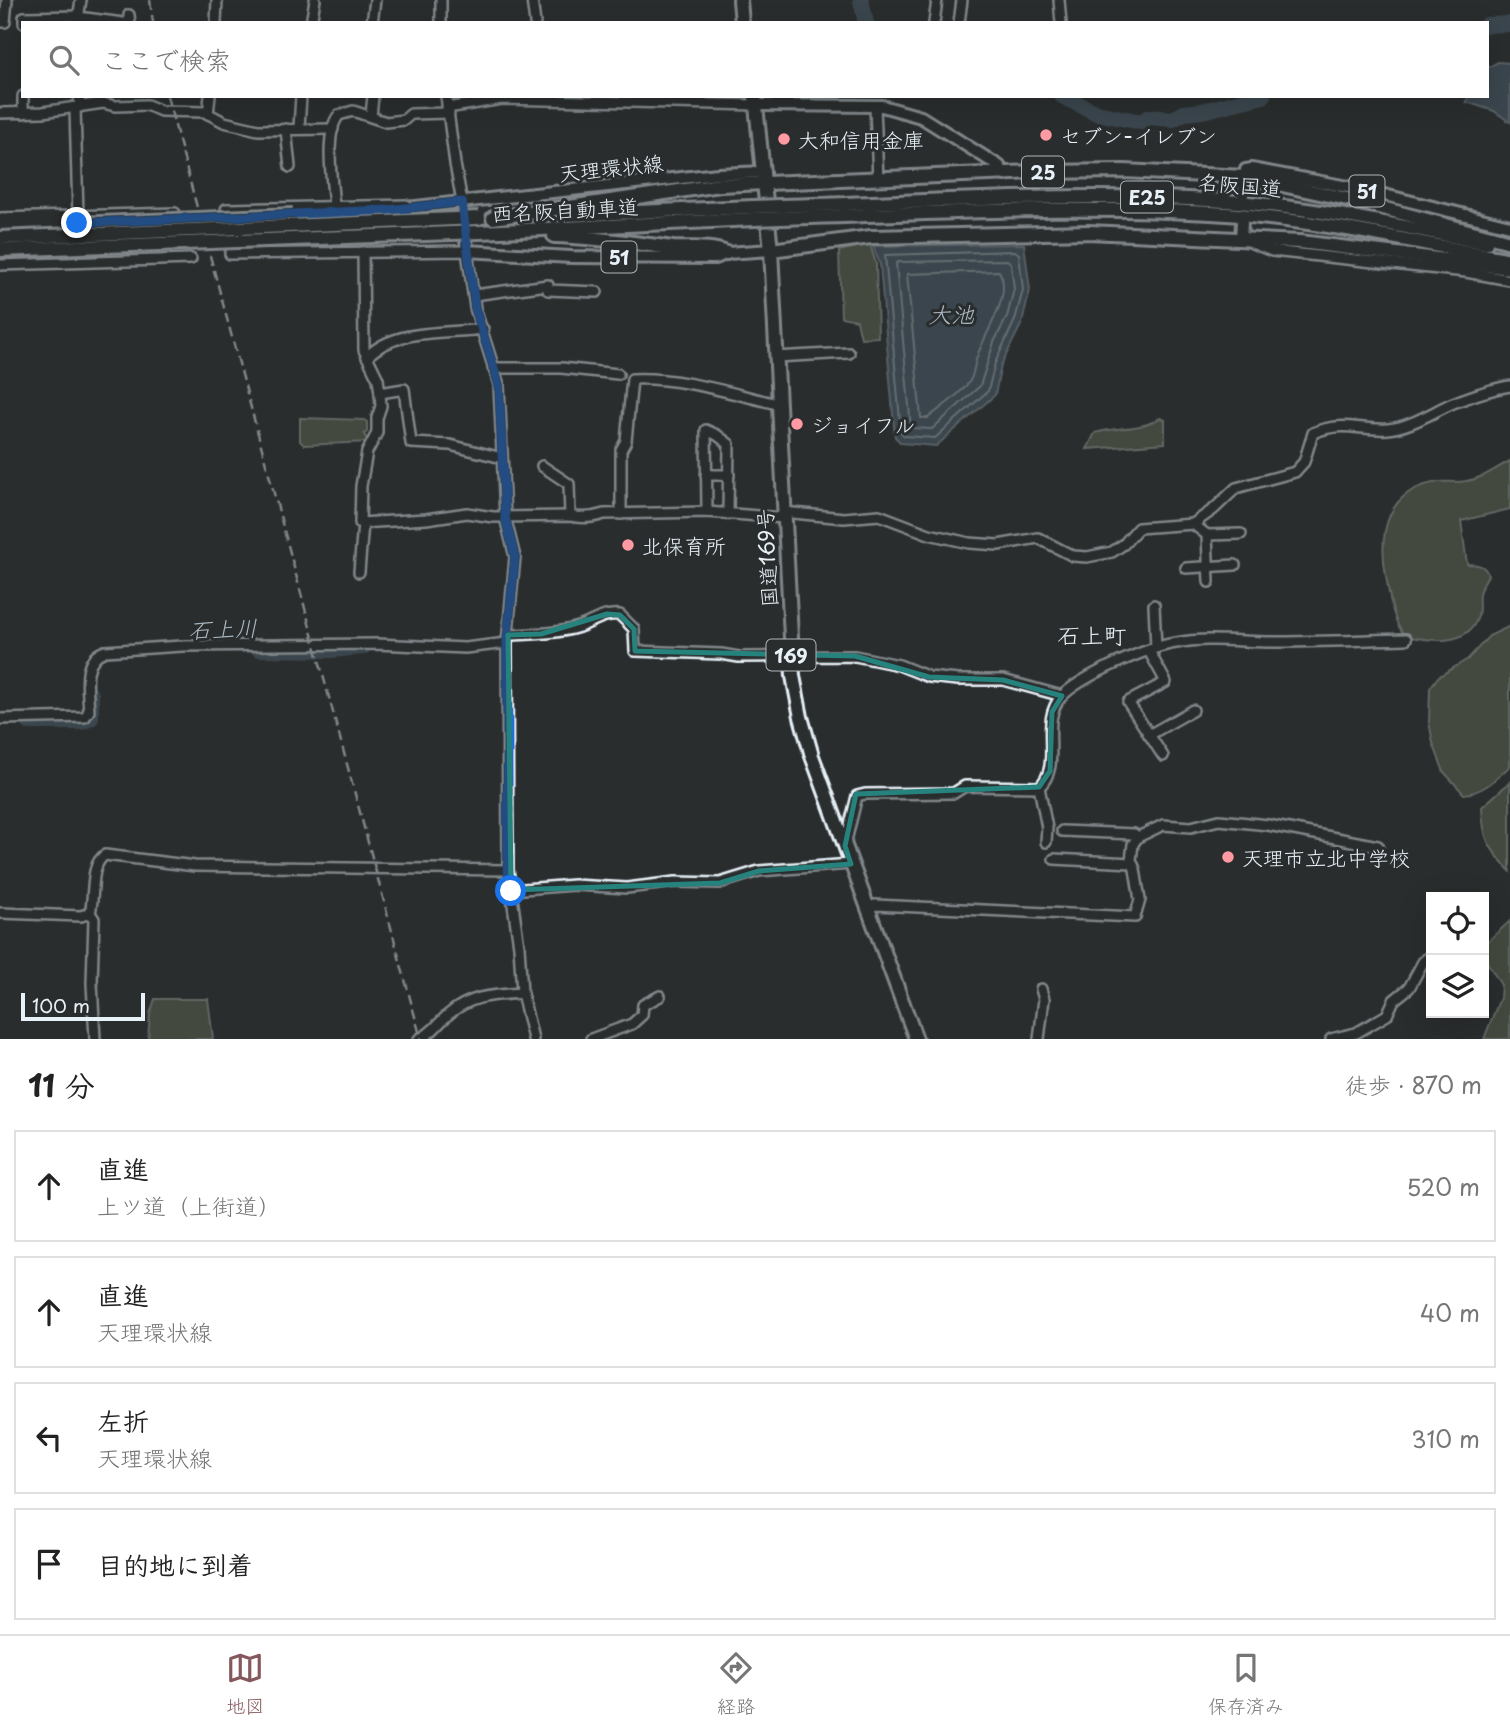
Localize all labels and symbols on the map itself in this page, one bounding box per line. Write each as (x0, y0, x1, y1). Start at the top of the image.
place label: セブン-イレブン (1060, 119, 1217, 151)
place label: 大和信用金庫 (798, 123, 924, 155)
marker: セブン-イレブン (1038, 127, 1054, 143)
marker: 大和信用金庫 (776, 131, 792, 147)
street label: 天理環状線 (557, 146, 665, 188)
road number: 25 (1022, 156, 1064, 188)
street label: 名阪国道 (1197, 164, 1283, 204)
road number: 51 (1350, 176, 1384, 206)
road number: E25 (1121, 182, 1173, 212)
street label: 西名阪自動車道 (491, 189, 639, 229)
route end (61, 207, 92, 238)
road number: 51 (602, 242, 636, 272)
water label: 大池 (928, 296, 975, 331)
place label: ジョイフル (811, 408, 915, 440)
marker: ジョイフル (789, 416, 805, 432)
street label: 国道169号 (747, 508, 785, 608)
place label: 北保育所 (642, 529, 726, 561)
marker: 北保育所 (620, 537, 636, 553)
water label: 石上川 (188, 609, 258, 647)
district label: 石上町 (1058, 617, 1127, 652)
road number: 169 (766, 640, 816, 670)
place label: 天理市立北中学校 (1242, 841, 1410, 873)
marker: 天理市立北中学校 (1220, 849, 1236, 865)
route start (495, 875, 526, 906)
scale bar (21, 990, 145, 1022)

